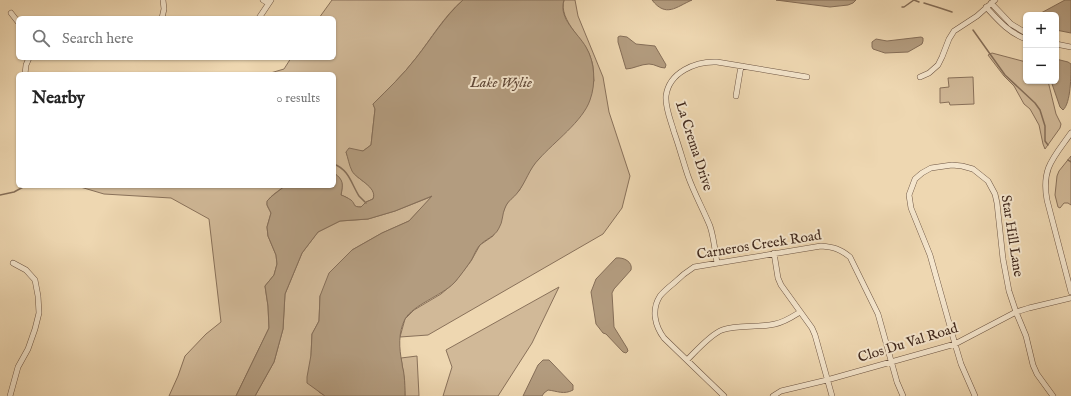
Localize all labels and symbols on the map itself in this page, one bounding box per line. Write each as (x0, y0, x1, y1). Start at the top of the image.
water label: Lake Wylie (469, 73, 532, 92)
street label: La Crema Drive (671, 99, 717, 194)
street label: Star Hill Lane (997, 194, 1027, 279)
street label: Carneros Creek Road (695, 226, 823, 264)
street label: Clos Du Val Road (856, 319, 961, 367)

